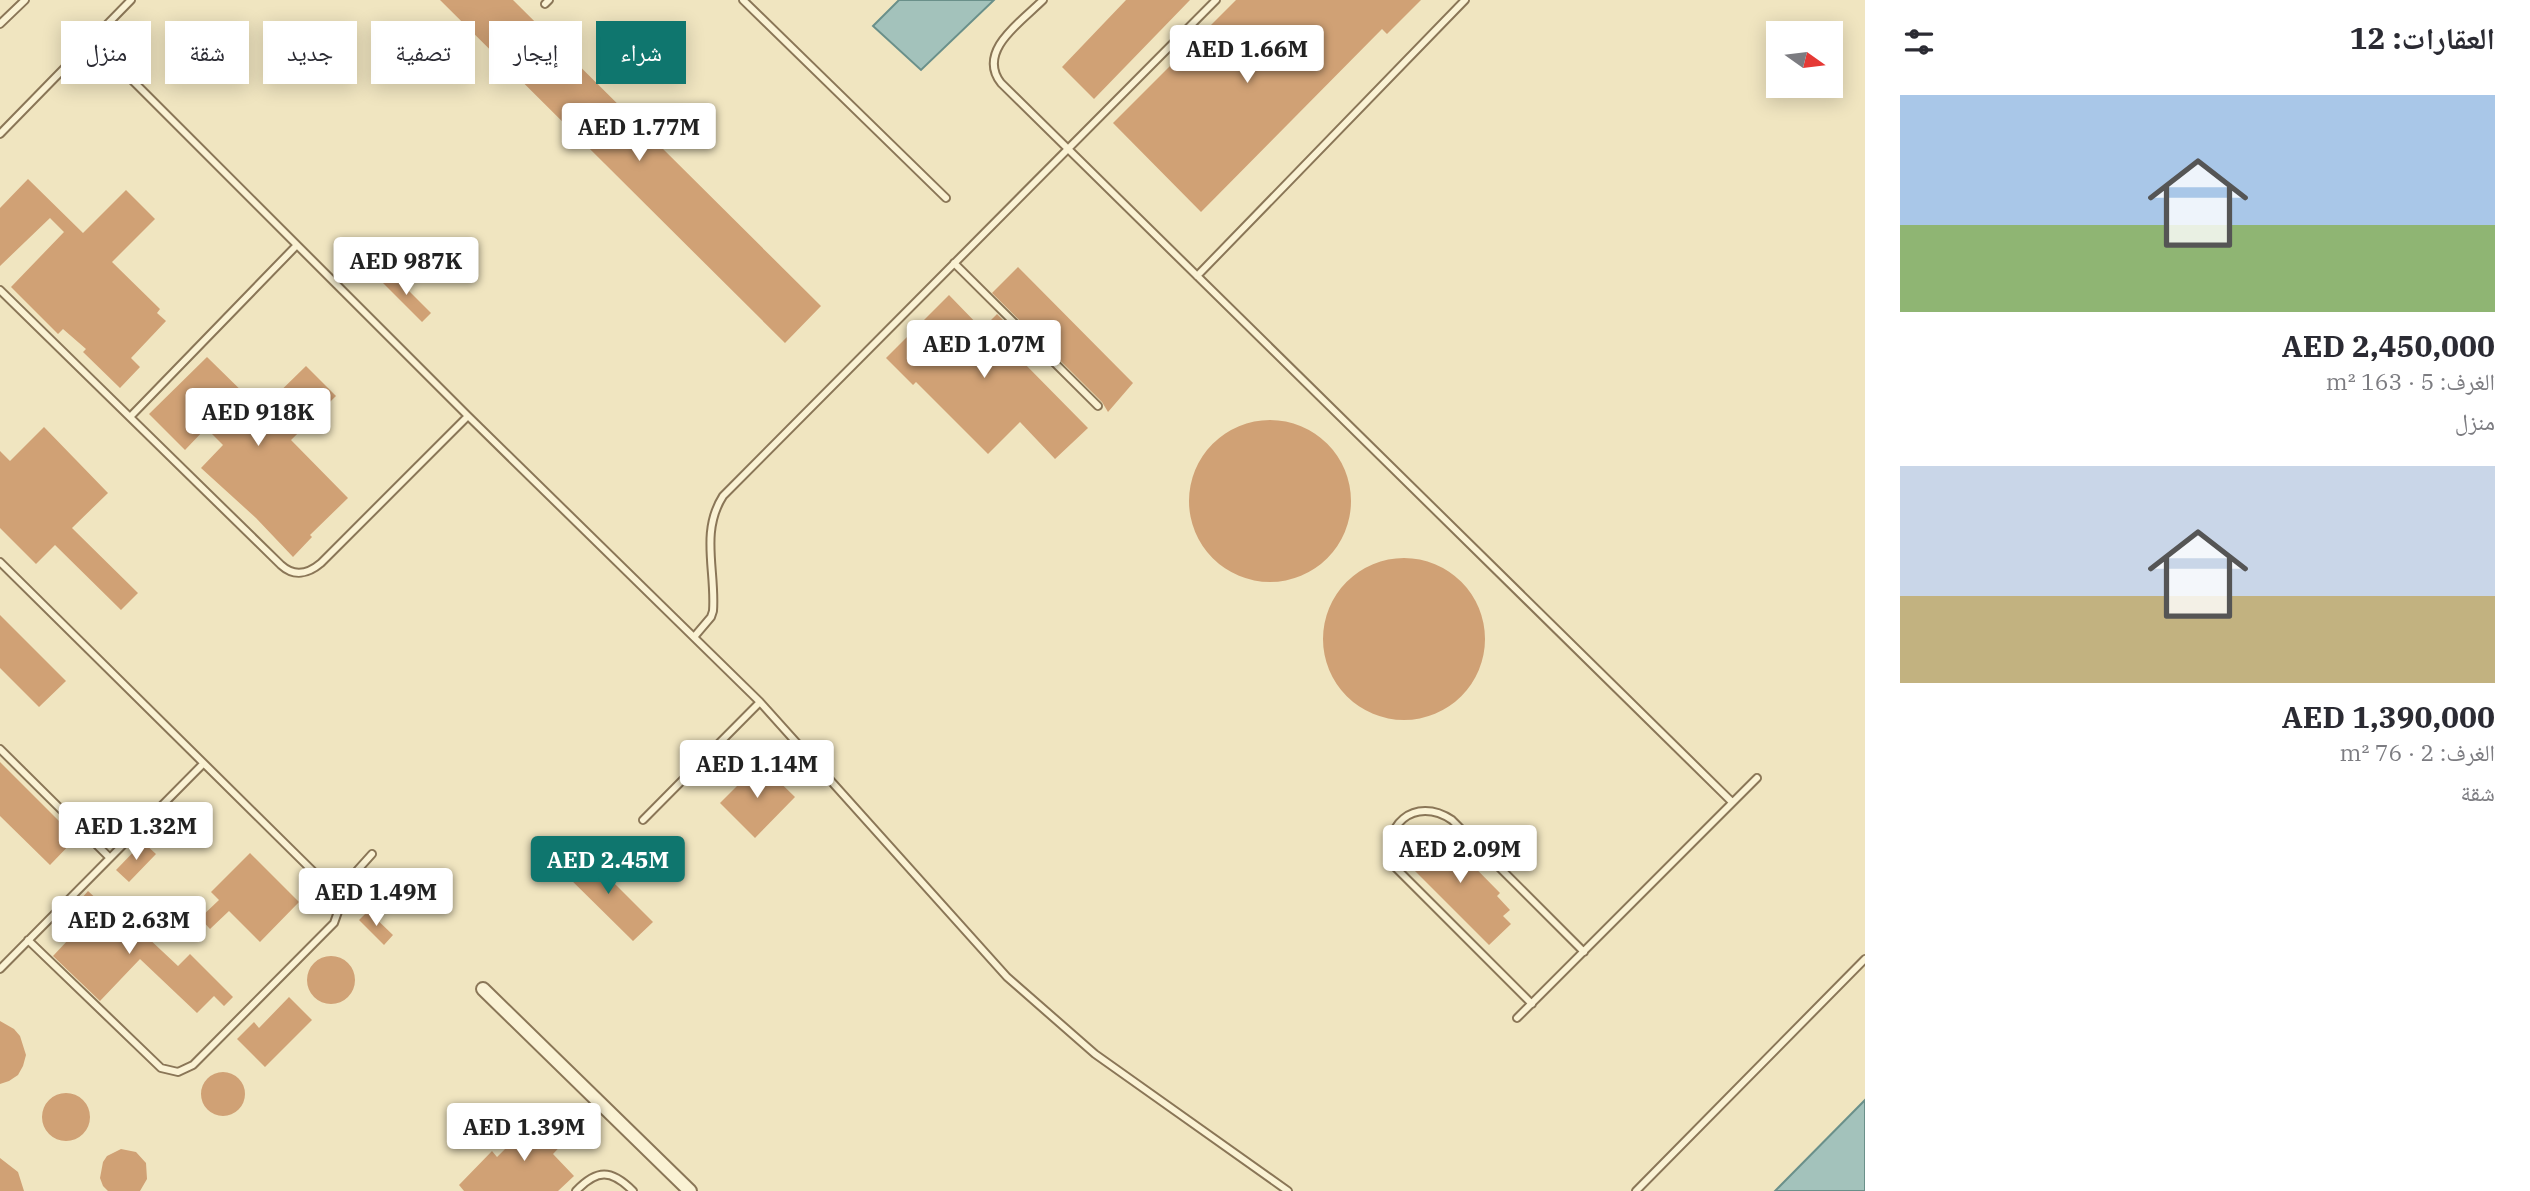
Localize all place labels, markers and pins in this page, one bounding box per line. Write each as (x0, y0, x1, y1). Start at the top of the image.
pin: AED 1.66M (1167, 25, 1327, 85)
pin: AED 1.77M (559, 104, 719, 163)
pin: AED 987K (334, 238, 478, 297)
pin: AED 1.07M (904, 320, 1064, 380)
pin: AED 918K (186, 388, 330, 448)
pin: AED 1.14M (677, 740, 837, 800)
pin: AED 1.32M (56, 802, 216, 862)
pin: AED 2.09M (1380, 826, 1540, 885)
pin: AED 2.45M (528, 836, 688, 896)
pin: AED 1.49M (296, 869, 456, 928)
pin: AED 2.63M (49, 897, 209, 956)
pin: AED 1.39M (444, 1104, 604, 1163)

